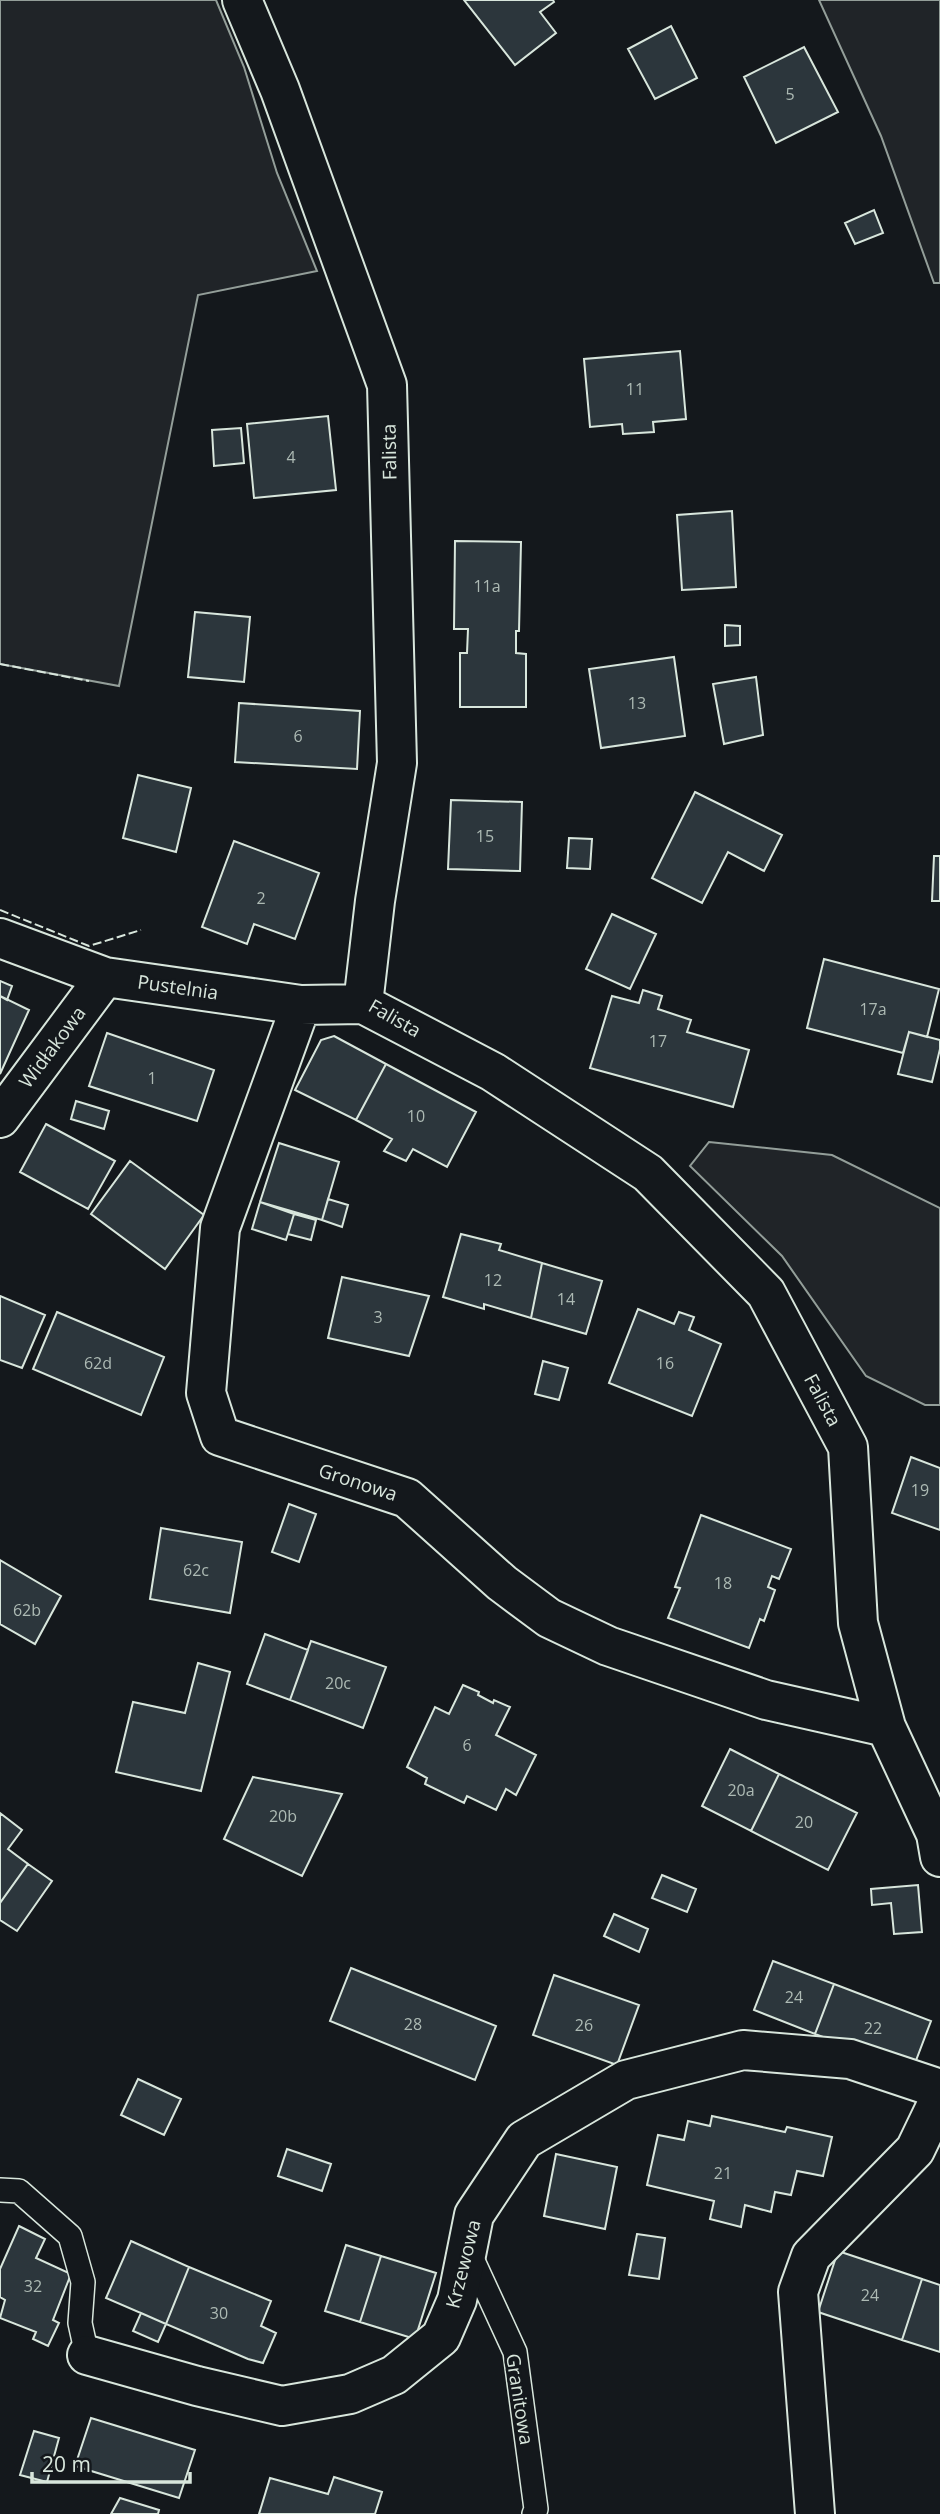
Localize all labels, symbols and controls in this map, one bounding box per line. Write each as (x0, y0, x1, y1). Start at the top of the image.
house number: 5 (785, 83, 795, 105)
house number: 11 (626, 378, 644, 400)
street label: Falista (376, 424, 402, 480)
house number: 4 (286, 446, 296, 468)
house number: 11a (473, 575, 501, 597)
house number: 13 (628, 692, 646, 714)
house number: 6 (293, 725, 303, 747)
house number: 15 (476, 825, 494, 847)
house number: 2 (256, 887, 266, 909)
street label: Pustelnia (136, 968, 220, 1006)
street label: Falista (364, 993, 426, 1043)
house number: 17a (859, 998, 887, 1020)
street label: Widłakowa (13, 1001, 91, 1093)
house number: 17 (649, 1030, 667, 1052)
house number: 1 (147, 1067, 157, 1089)
house number: 10 (407, 1105, 425, 1127)
house number: 12 (484, 1269, 502, 1291)
house number: 14 (557, 1288, 575, 1310)
house number: 3 (373, 1306, 383, 1328)
house number: 62d (84, 1352, 112, 1374)
house number: 16 (656, 1352, 674, 1374)
street label: Falista (798, 1369, 848, 1431)
street label: Gronowa (315, 1457, 401, 1507)
house number: 19 (911, 1479, 929, 1501)
house number: 62c (183, 1559, 209, 1581)
house number: 18 (714, 1572, 732, 1594)
house number: 62b (13, 1599, 41, 1621)
house number: 20c (325, 1672, 351, 1694)
house number: 6 (462, 1734, 472, 1756)
house number: 20a (727, 1779, 755, 1801)
house number: 20b (269, 1805, 297, 1827)
house number: 20 (795, 1811, 813, 1833)
house number: 24 (785, 1986, 803, 2008)
house number: 28 (404, 2013, 422, 2035)
house number: 26 (575, 2014, 593, 2036)
house number: 22 (864, 2017, 882, 2039)
house number: 21 (714, 2162, 732, 2184)
street label: Krzewowa (439, 2217, 487, 2311)
house number: 32 (24, 2275, 42, 2297)
house number: 24 (861, 2284, 879, 2306)
house number: 30 (210, 2302, 228, 2324)
street label: Granitowa (500, 2351, 540, 2447)
scale bar (32, 2440, 189, 2484)
text: 20 m (42, 2450, 91, 2478)

